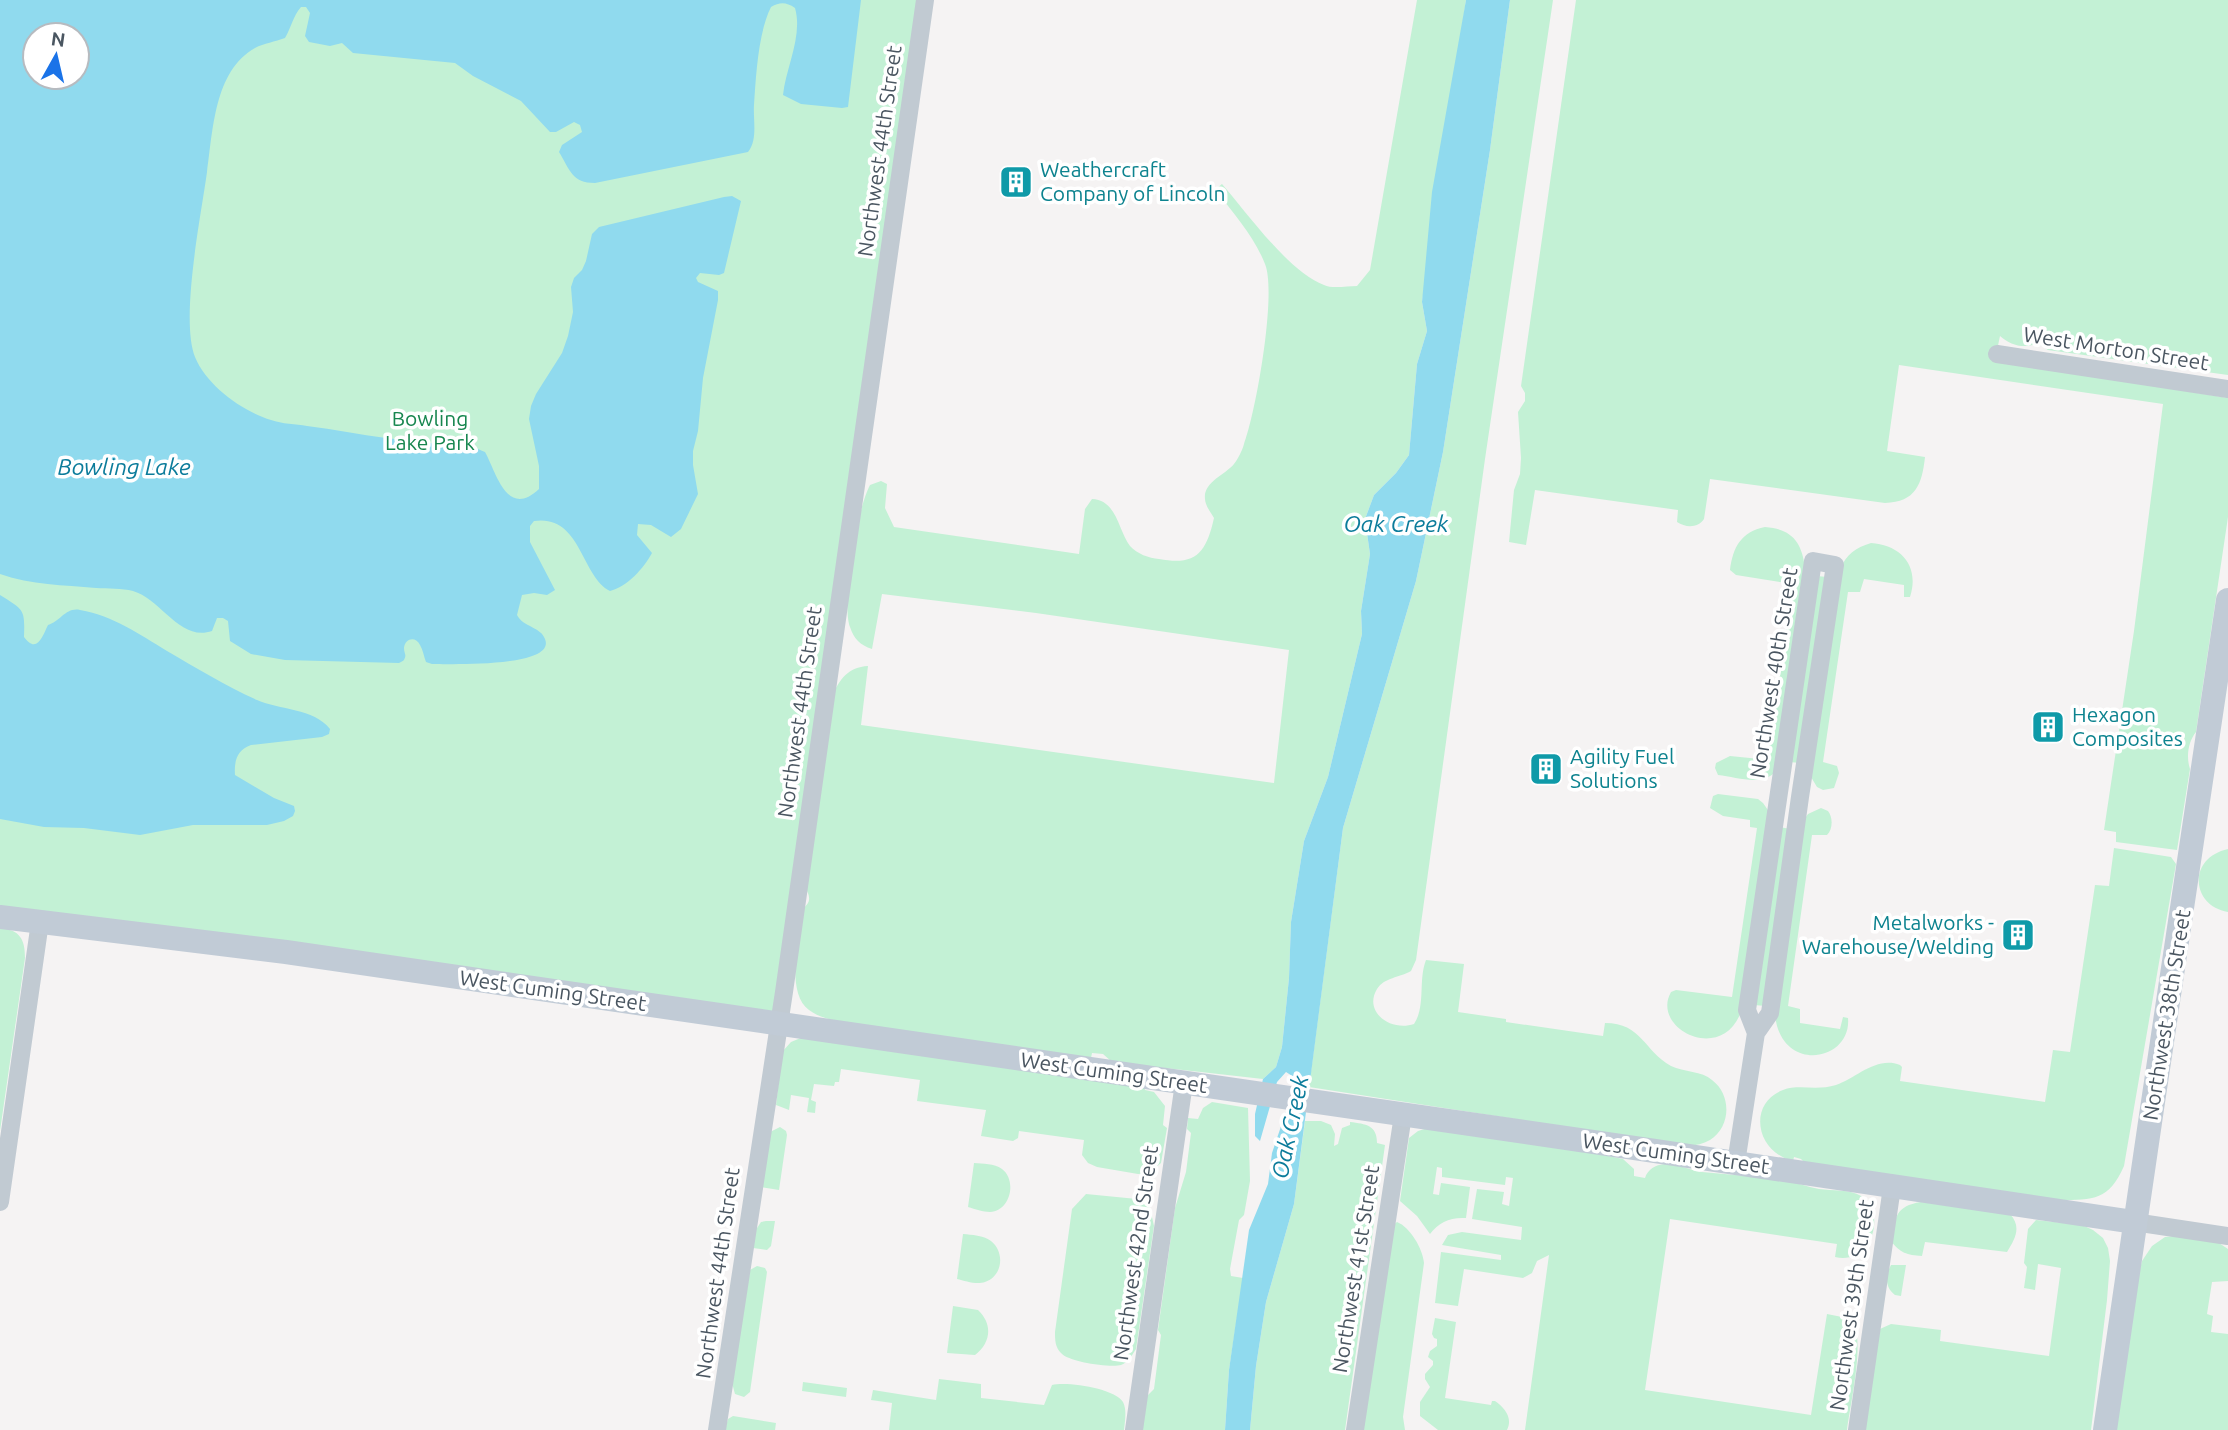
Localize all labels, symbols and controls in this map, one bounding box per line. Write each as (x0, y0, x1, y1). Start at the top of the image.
north arrow (21, 21, 91, 91)
text: N (50, 27, 67, 51)
street label: Northwest 44th Street (852, 44, 906, 258)
place label: Weathercraft Company of Lincoln (1040, 157, 1225, 205)
building icon: Weathercraft Company of Lincoln (997, 163, 1035, 201)
street label: West Morton Street (2022, 322, 2211, 375)
park label: Bowling Lake Park (385, 406, 475, 454)
water label: Bowling Lake (57, 454, 191, 479)
water label: Oak Creek (1343, 511, 1449, 536)
street label: Northwest 40th Street (1745, 566, 1802, 780)
street label: Northwest 44th Street (772, 605, 826, 819)
place label: Hexagon Composites (2072, 702, 2183, 750)
building icon: Hexagon Composites (2029, 708, 2067, 746)
place label: Agility Fuel Solutions (1570, 744, 1674, 792)
building icon: Agility Fuel Solutions (1527, 750, 1565, 788)
street label: Northwest 38th Street (2138, 908, 2195, 1122)
place label: Metalworks - Warehouse/Welding (1802, 910, 1994, 958)
building icon: Metalworks - Warehouse/Welding (1999, 916, 2037, 954)
street label: West Cuming Street (458, 965, 648, 1015)
street label: West Cuming Street (1019, 1047, 1209, 1097)
water label: Oak Creek (1266, 1073, 1313, 1181)
street label: West Cuming Street (1581, 1128, 1771, 1178)
street label: Northwest 42nd Street (1108, 1144, 1162, 1362)
street label: Northwest 41st Street (1327, 1163, 1383, 1374)
street label: Northwest 44th Street (690, 1166, 744, 1380)
street label: Northwest 39th Street (1824, 1198, 1878, 1412)

